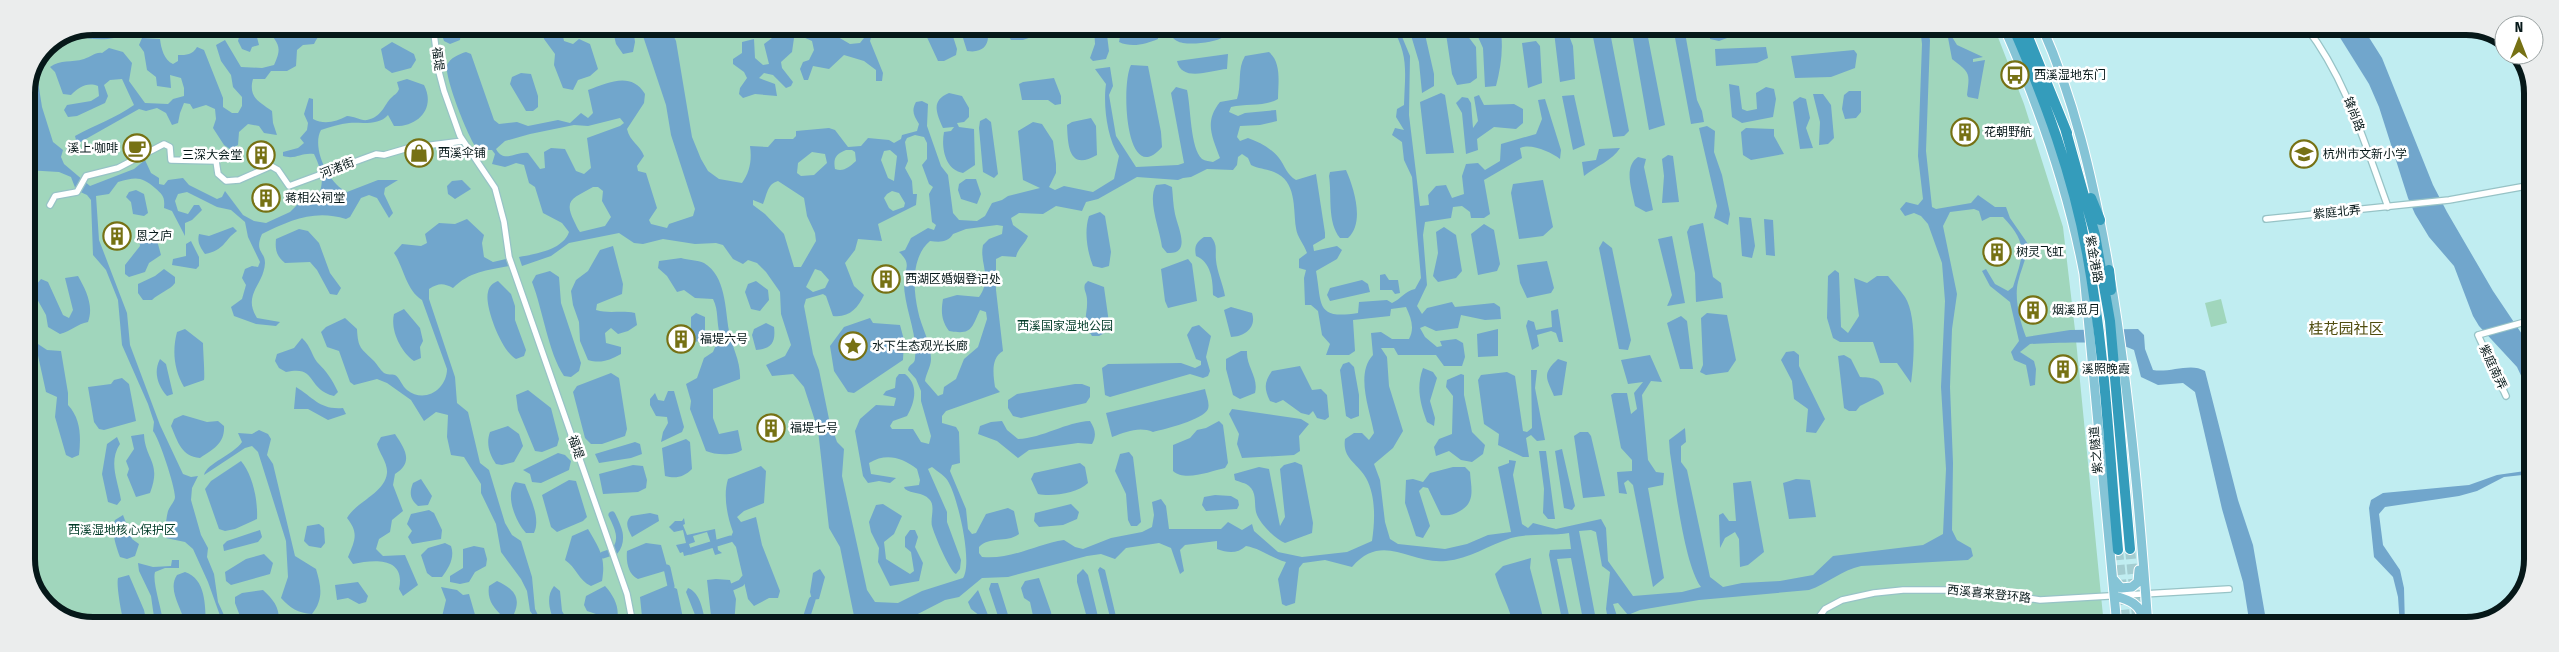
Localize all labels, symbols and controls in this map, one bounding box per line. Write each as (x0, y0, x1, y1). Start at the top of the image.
north arrow (2494, 15, 2544, 65)
text: N (2515, 19, 2523, 36)
street label: 福堤 (430, 46, 446, 72)
bus stop icon: 西溪湿地东门 (2000, 60, 2030, 90)
place label: 西溪湿地东门 (2034, 68, 2106, 82)
street label: 锋尚路 (2341, 95, 2367, 133)
building icon: 花朝野航 (1950, 117, 1980, 147)
place label: 花朝野航 (1984, 125, 2032, 139)
cafe icon: 溪上·咖啡 (122, 133, 152, 163)
shop icon: 西溪伞铺 (404, 138, 434, 168)
school or university icon: 杭州市文新小学 (2289, 139, 2319, 169)
building icon: 三深大会堂 (246, 140, 276, 170)
place label: 溪上·咖啡 (67, 141, 118, 155)
place label: 西溪伞铺 (438, 146, 486, 160)
place label: 杭州市文新小学 (2323, 147, 2407, 161)
place label: 三深大会堂 (182, 148, 242, 162)
street label: 河渚街 (318, 155, 356, 181)
building icon: 蒋相公祠堂 (251, 183, 281, 213)
place label: 蒋相公祠堂 (285, 191, 345, 205)
street label: 紫庭北弄 (2312, 203, 2362, 221)
building icon: 恩之庐 (102, 221, 132, 251)
place label: 恩之庐 (136, 229, 172, 243)
street label: 紫金港路 (2083, 234, 2105, 284)
building icon: 树灵飞虹 (1982, 237, 2012, 267)
place label: 树灵飞虹 (2016, 245, 2064, 259)
building icon: 西湖区婚姻登记处 (871, 264, 901, 294)
place label: 西湖区婚姻登记处 (905, 272, 1001, 286)
building icon: 烟溪觅月 (2018, 295, 2048, 325)
place label: 烟溪觅月 (2052, 303, 2100, 317)
park label: 西溪国家湿地公园 (1017, 319, 1113, 333)
district label: 桂花园社区 (2308, 320, 2384, 338)
building icon: 福堤六号 (666, 324, 696, 354)
place icon: 水下生态观光长廊 (838, 331, 868, 361)
place label: 福堤六号 (700, 332, 748, 346)
place label: 水下生态观光长廊 (872, 339, 968, 353)
street label: 紫庭南弄 (2477, 342, 2509, 392)
building icon: 溪照晚霞 (2048, 354, 2078, 384)
place label: 溪照晚霞 (2082, 362, 2130, 376)
building icon: 福堤七号 (756, 413, 786, 443)
place label: 福堤七号 (790, 421, 838, 435)
street label: 紫之隧道 (2087, 425, 2105, 475)
street label: 福堤 (565, 433, 587, 461)
park label: 西溪湿地核心保护区 (68, 523, 176, 537)
street label: 西溪喜来登环路 (1946, 583, 2032, 605)

